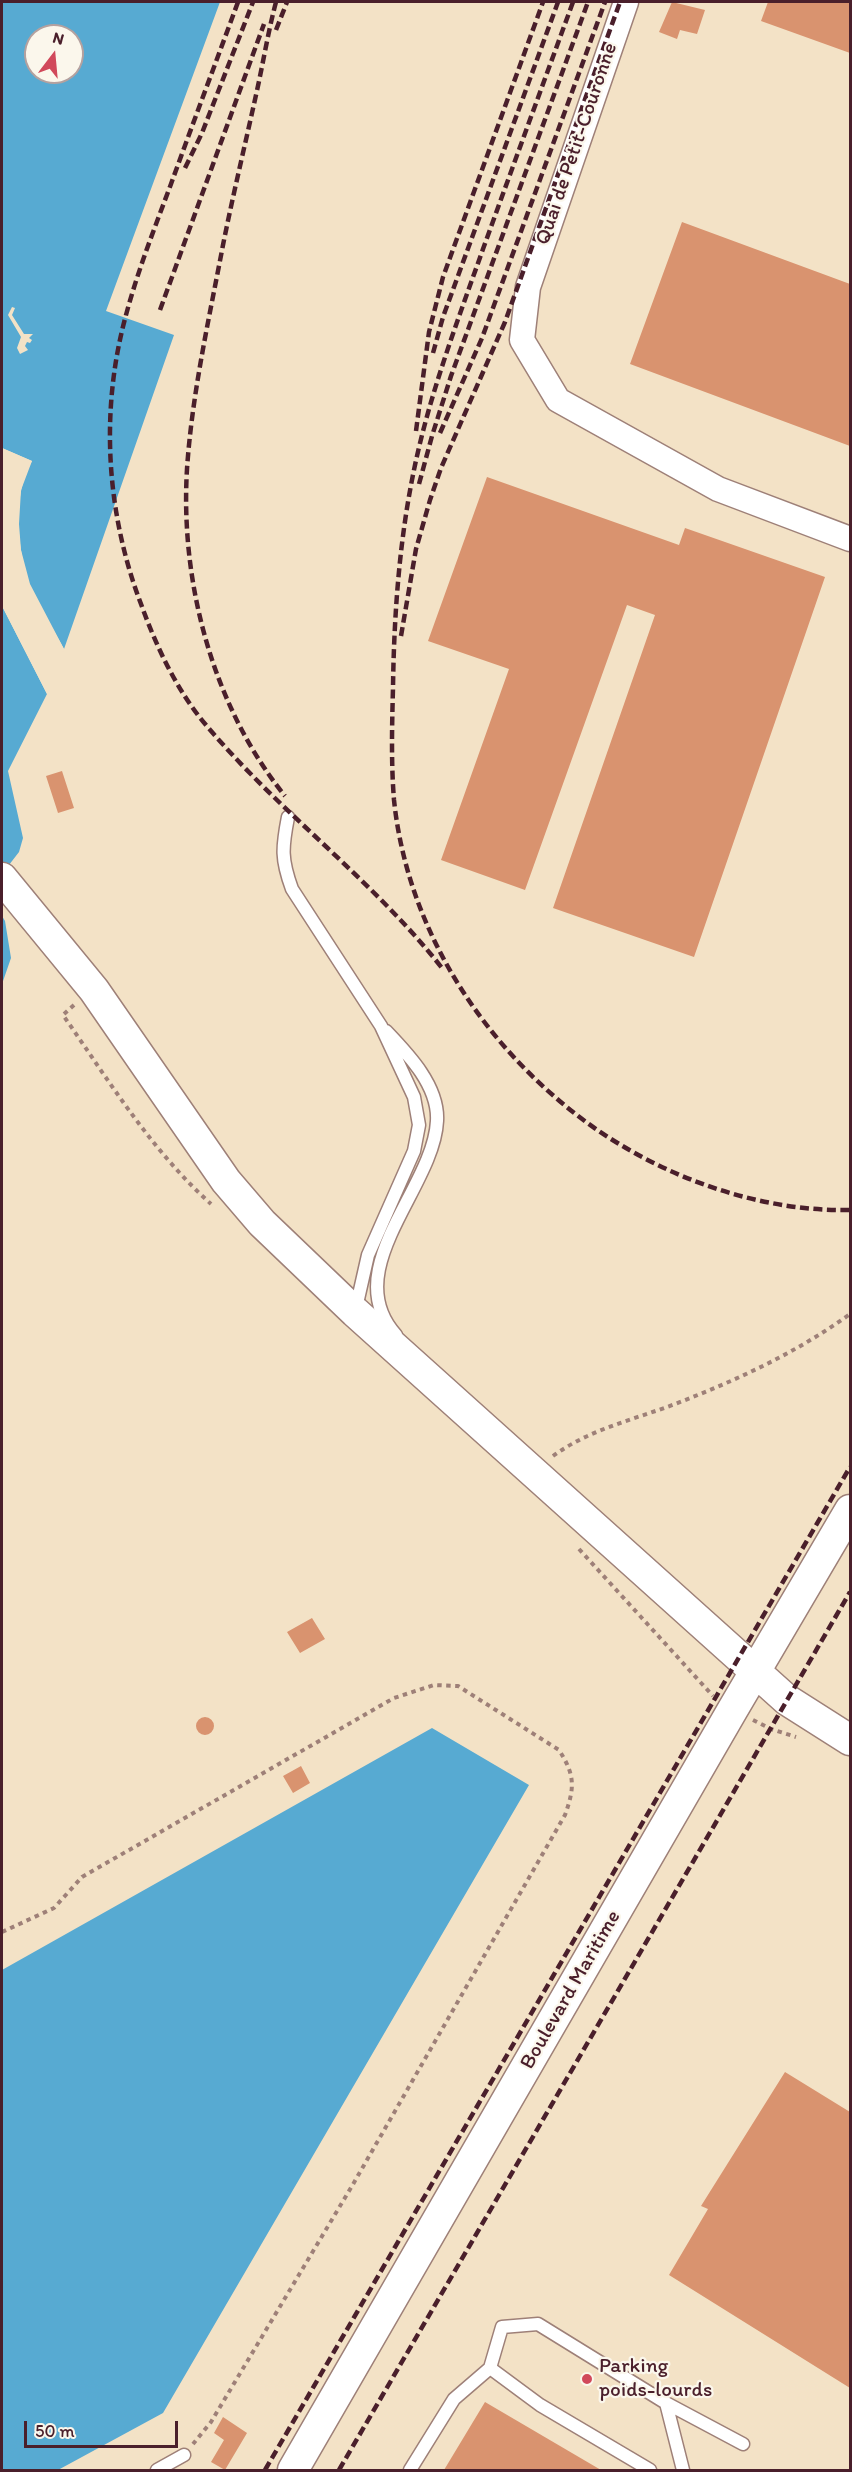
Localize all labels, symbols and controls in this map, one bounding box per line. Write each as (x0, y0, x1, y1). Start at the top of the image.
north arrow (24, 24, 84, 84)
text: N (51, 28, 66, 49)
street label: Quai de Petit-Couronne (531, 40, 623, 248)
street label: Boulevard Maritime (515, 1906, 627, 2074)
place label: Parking poids-lourds (599, 2354, 712, 2404)
marker: Parking poids-lourds (580, 2372, 594, 2386)
scale bar (27, 2409, 182, 2447)
text: 50 m (35, 2420, 75, 2442)

